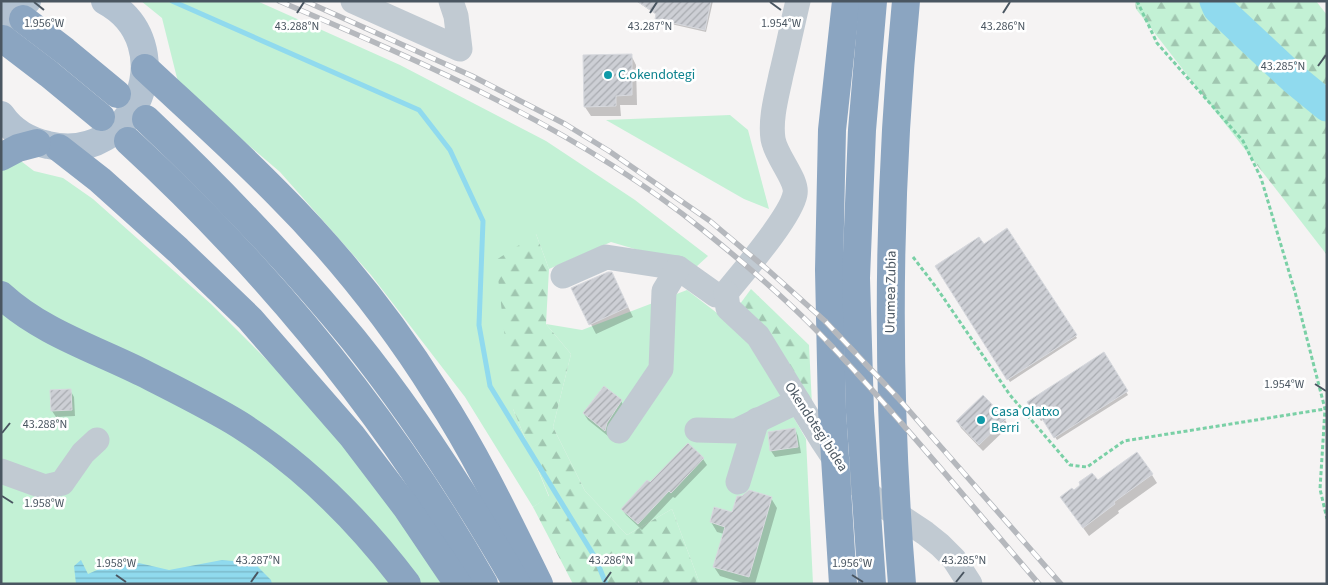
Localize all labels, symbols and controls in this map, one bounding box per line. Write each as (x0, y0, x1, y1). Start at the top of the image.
text: 1.956°W (24, 15, 65, 32)
text: 1.954°W (761, 15, 802, 32)
text: 43.288°N (275, 18, 319, 35)
text: 43.287°N (628, 18, 672, 35)
text: 43.286°N (981, 18, 1025, 35)
text: 43.285°N (1261, 58, 1305, 75)
place label: C.okendotegi (618, 65, 695, 85)
marker: C.okendotegi (602, 69, 614, 81)
street label: Urumea Zubia (880, 250, 902, 334)
text: 1.954°W (1264, 376, 1305, 393)
street label: Okendotegi bidea (780, 378, 852, 476)
place label: Casa Olatxo Berri (991, 402, 1060, 438)
marker: Casa Olatxo Berri (975, 414, 987, 426)
text: 43.288°N (23, 416, 67, 433)
text: 1.958°W (24, 495, 65, 512)
text: 43.287°N (236, 552, 280, 569)
text: 43.286°N (589, 552, 633, 569)
text: 43.285°N (942, 552, 986, 569)
text: 1.958°W (96, 555, 137, 572)
text: 1.956°W (832, 555, 873, 572)

